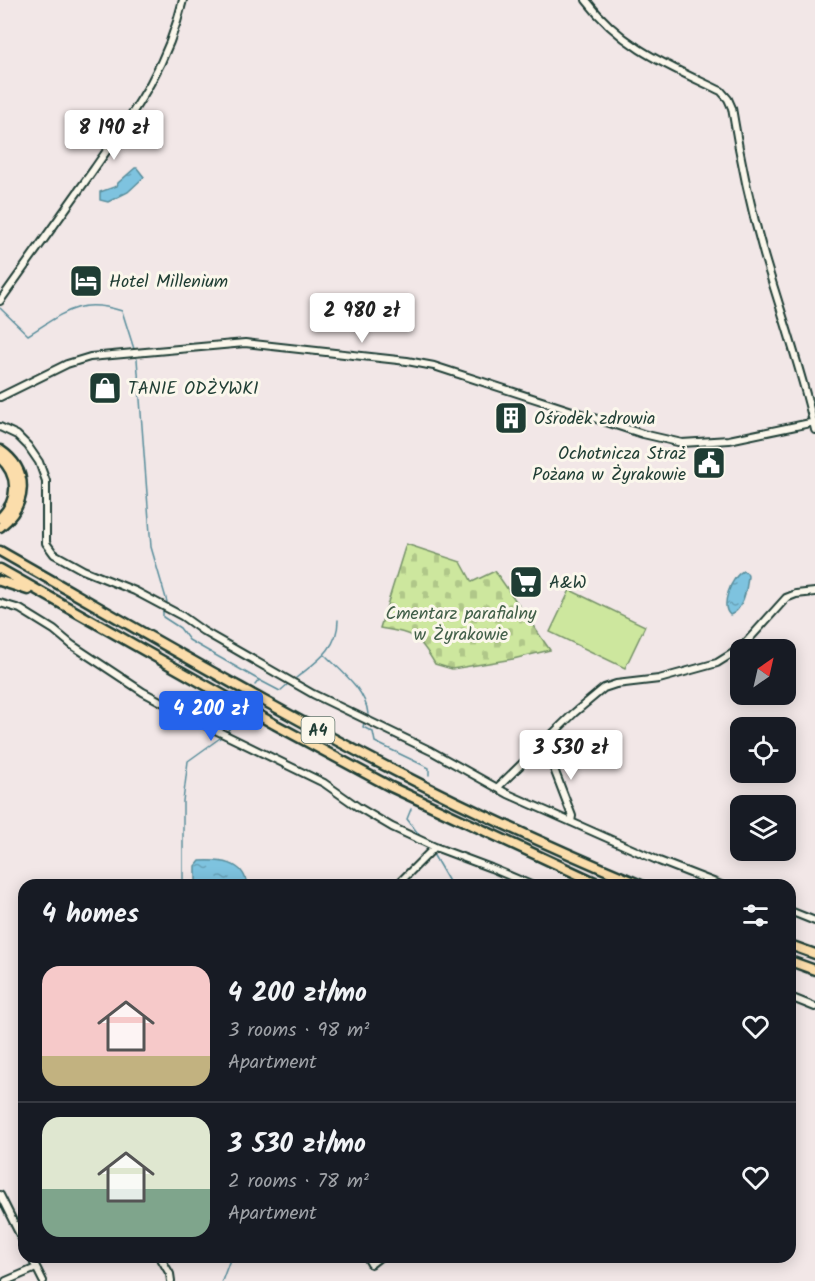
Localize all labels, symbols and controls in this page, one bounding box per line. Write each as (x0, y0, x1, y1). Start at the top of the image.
pin: 8 190 zł (52, 110, 176, 161)
text: 8 190 zł (79, 113, 149, 145)
hotel icon: Hotel Millenium (68, 263, 104, 299)
place label: Hotel Millenium (109, 268, 228, 297)
pin: 2 980 zł (300, 293, 424, 344)
text: 2 980 zł (324, 296, 400, 328)
shop icon: TANIE ODŻYWKI (87, 370, 123, 406)
place label: TANIE ODŻYWKI (128, 375, 259, 404)
building icon: Ośrodek zdrowia (493, 400, 529, 436)
place label: Ośrodek zdrowia (534, 405, 655, 434)
place label: Ochotnicza Straż Pożana w Żyrakowie (532, 440, 686, 490)
public building icon: Ochotnicza Straż Pożana w Żyrakowie (691, 445, 727, 481)
supermarket icon: A&W (508, 564, 544, 600)
place label: A&W (549, 569, 587, 598)
park label: Cmentarz parafialny w Żyrakowie (385, 600, 537, 650)
north arrow (730, 639, 796, 705)
map controls (730, 639, 796, 861)
pin: 4 200 zł (149, 691, 273, 742)
text: 4 200 zł (173, 694, 249, 726)
road number: A4 (302, 717, 334, 743)
button: locate (730, 717, 796, 783)
pin: 3 530 zł (509, 730, 633, 781)
text: 3 530 zł (534, 733, 608, 765)
button: layers (730, 795, 796, 861)
text: 4 homes (42, 894, 139, 936)
icon: filters (739, 899, 772, 932)
text: 4 200 zł/mo (228, 973, 367, 1015)
icon: home (90, 990, 162, 1062)
icon: heart (739, 1010, 772, 1043)
text: 3 rooms · 98 m² (228, 1015, 369, 1047)
text: Apartment (228, 1047, 317, 1079)
text: 3 530 zł/mo (228, 1124, 366, 1166)
icon: home (90, 1141, 162, 1213)
icon: heart (739, 1161, 772, 1194)
text: 2 rooms · 78 m² (228, 1166, 369, 1198)
text: Apartment (228, 1198, 317, 1230)

